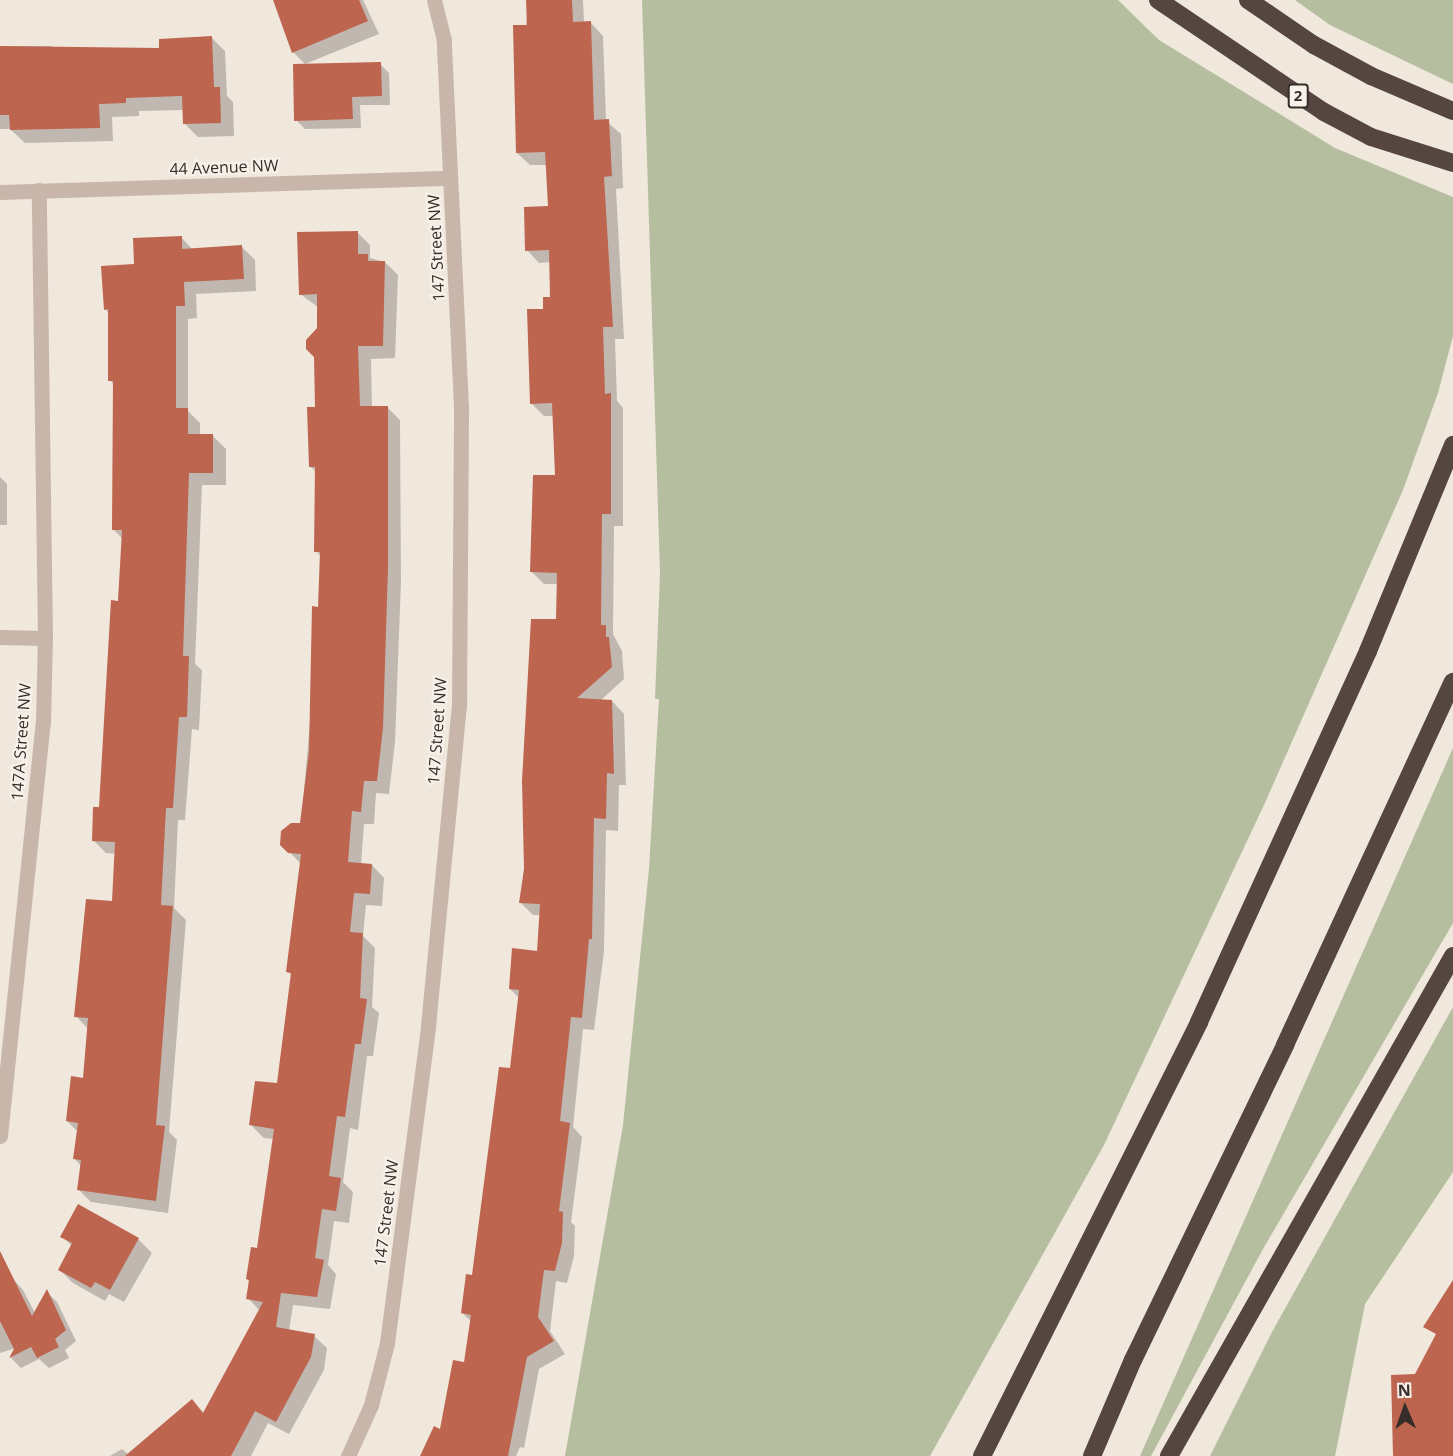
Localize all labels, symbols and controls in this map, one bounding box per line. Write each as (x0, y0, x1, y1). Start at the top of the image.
road number: 2 (1288, 84, 1308, 108)
street label: 44 Avenue NW (169, 156, 279, 178)
street label: 147 Street NW (424, 194, 448, 302)
street label: 147 Street NW (424, 677, 450, 785)
street label: 147A Street NW (7, 683, 35, 801)
street label: 147 Street NW (370, 1159, 402, 1267)
north arrow (1375, 1378, 1435, 1438)
text: N (1397, 1379, 1411, 1401)

